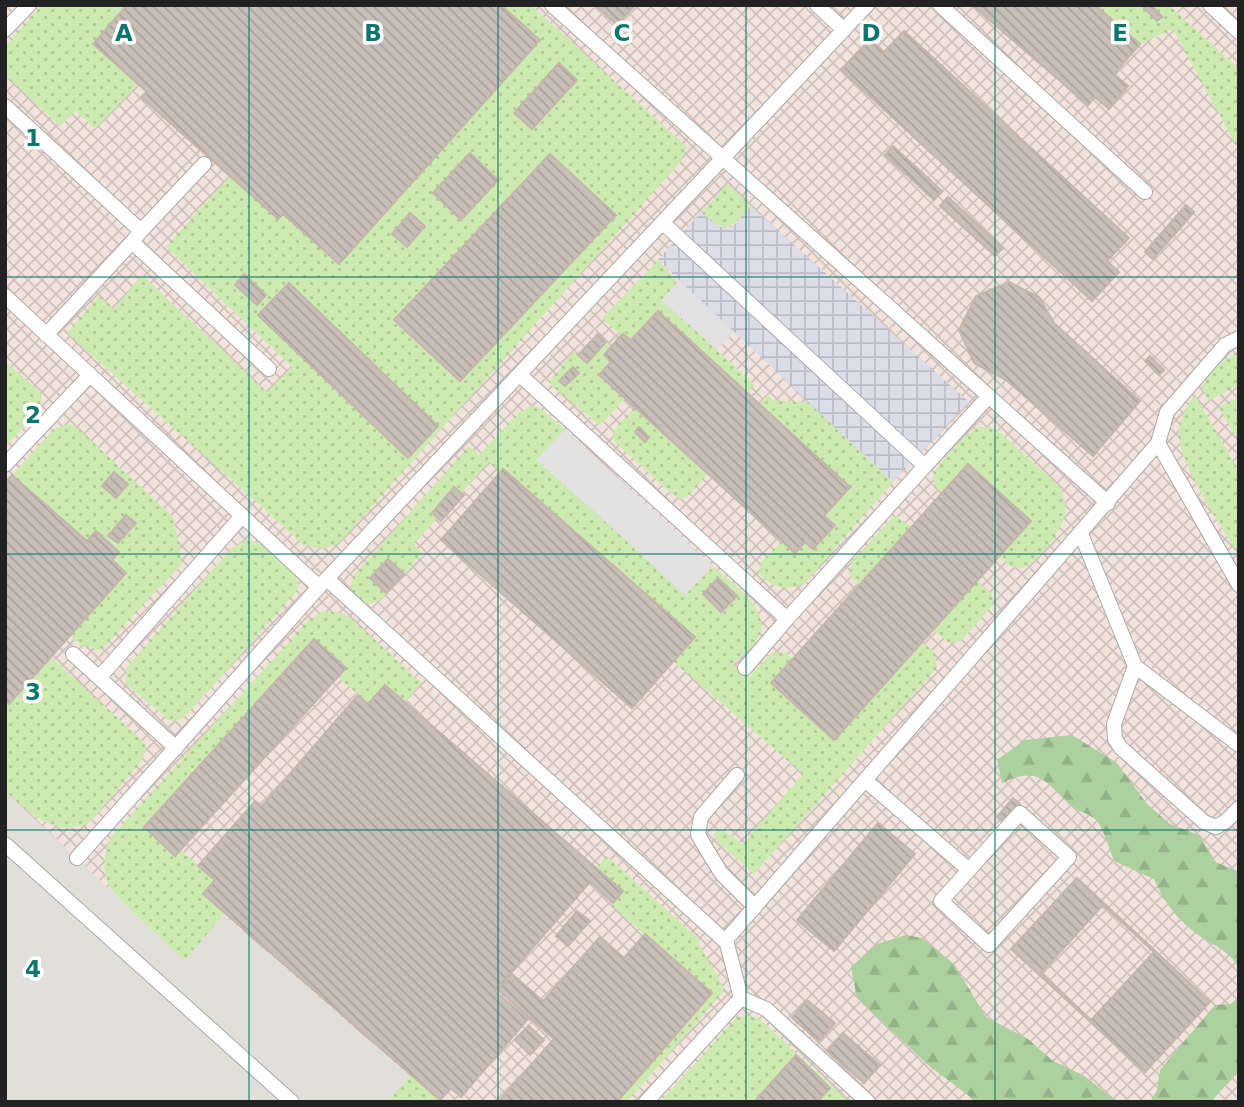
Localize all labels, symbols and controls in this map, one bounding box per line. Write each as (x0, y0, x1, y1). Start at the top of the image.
text: A (115, 20, 133, 46)
text: B (364, 20, 382, 46)
text: C (614, 20, 630, 46)
text: D (861, 20, 881, 46)
text: E (1112, 20, 1128, 46)
text: 1 (25, 125, 41, 151)
text: 2 (25, 402, 41, 428)
text: 3 (25, 679, 41, 705)
text: 4 (25, 956, 41, 982)

